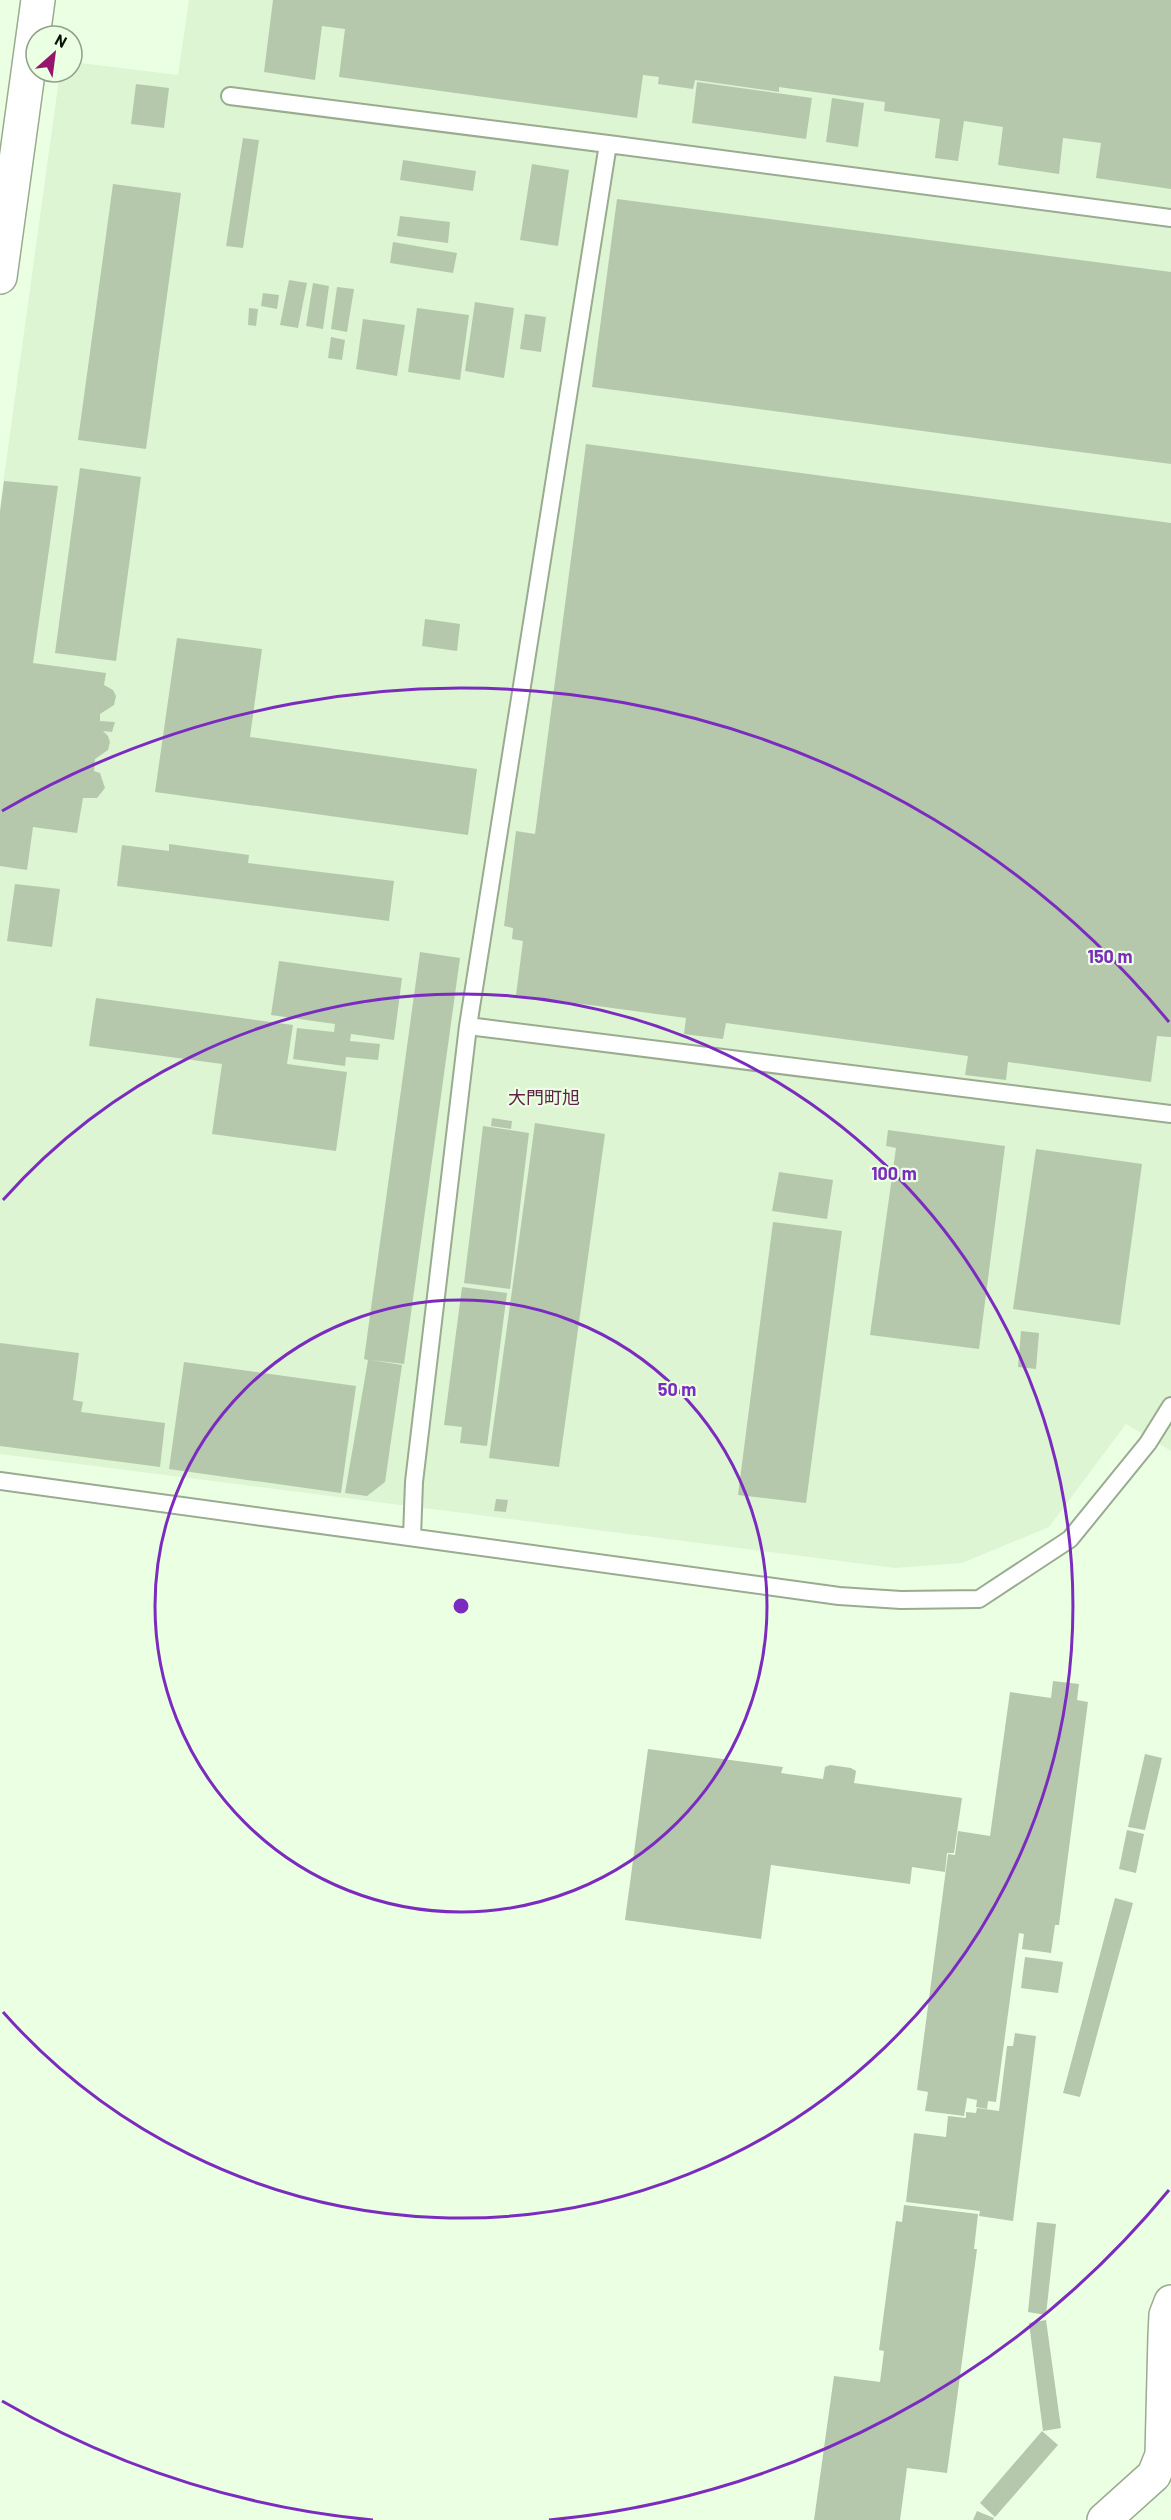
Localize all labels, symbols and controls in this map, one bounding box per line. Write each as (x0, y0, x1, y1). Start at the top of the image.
north arrow (24, 24, 84, 84)
text: N (52, 29, 70, 51)
text: 150 m (1088, 945, 1132, 967)
district label: 大門町旭 (508, 1086, 580, 1108)
text: 100 m (871, 1162, 917, 1184)
text: 50 m (658, 1378, 696, 1400)
centre of rings (451, 1596, 471, 1616)

